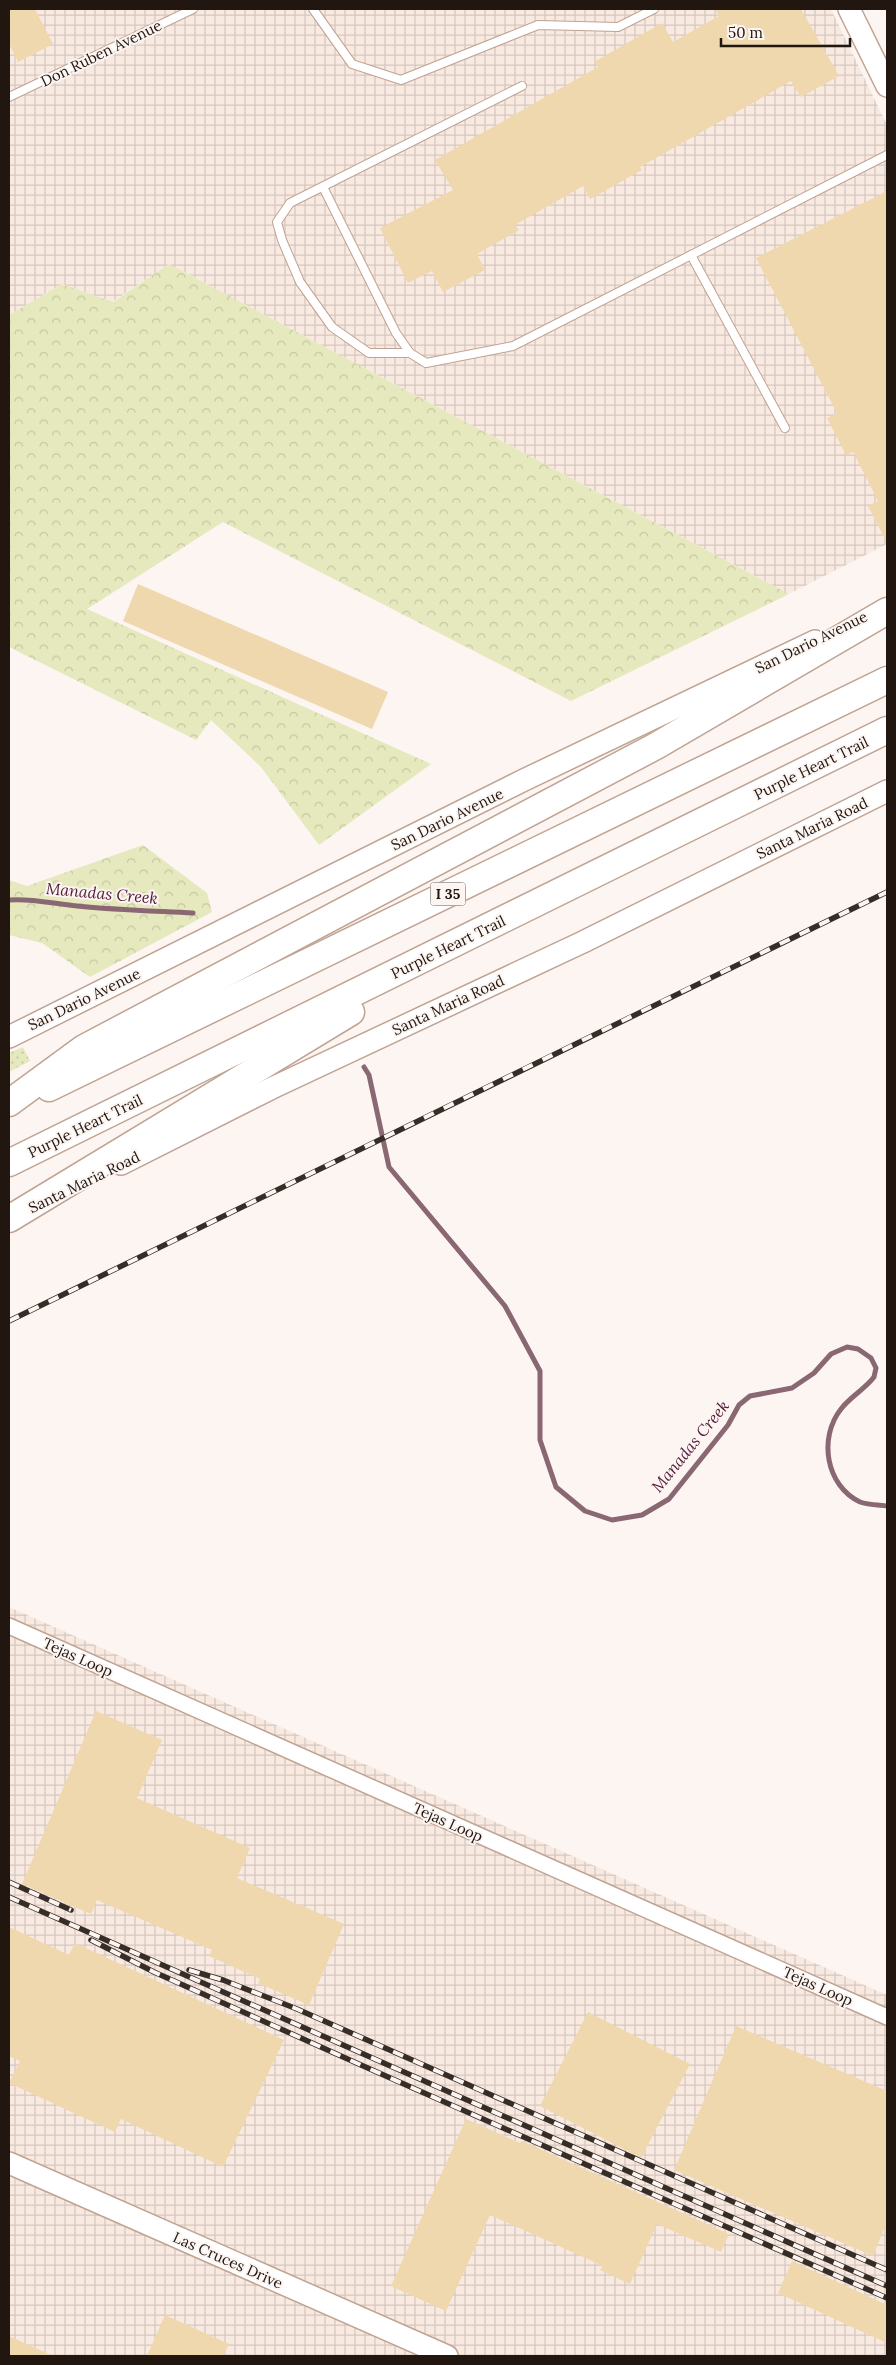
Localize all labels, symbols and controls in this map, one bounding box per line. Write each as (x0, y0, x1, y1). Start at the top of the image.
street label: Don Ruben Avenue (37, 15, 165, 91)
scale bar (721, 15, 850, 47)
text: 50 m (728, 23, 763, 42)
street label: San Dario Avenue (752, 607, 870, 677)
street label: Purple Heart Trail (751, 732, 871, 804)
street label: San Dario Avenue (388, 784, 506, 854)
street label: Santa Maria Road (753, 793, 871, 863)
water label: Manadas Creek (45, 878, 159, 908)
road number: I 35 (430, 882, 466, 906)
street label: Purple Heart Trail (388, 911, 508, 983)
street label: San Dario Avenue (25, 964, 143, 1034)
street label: Santa Maria Road (389, 971, 507, 1039)
street label: Purple Heart Trail (25, 1090, 145, 1162)
street label: Santa Maria Road (25, 1147, 143, 1217)
water label: Manadas Creek (647, 1396, 733, 1496)
street label: Tejas Loop (40, 1633, 116, 1681)
street label: Tejas Loop (410, 1798, 486, 1846)
street label: Tejas Loop (780, 1962, 856, 2010)
street label: Las Cruces Drive (170, 2227, 286, 2293)

